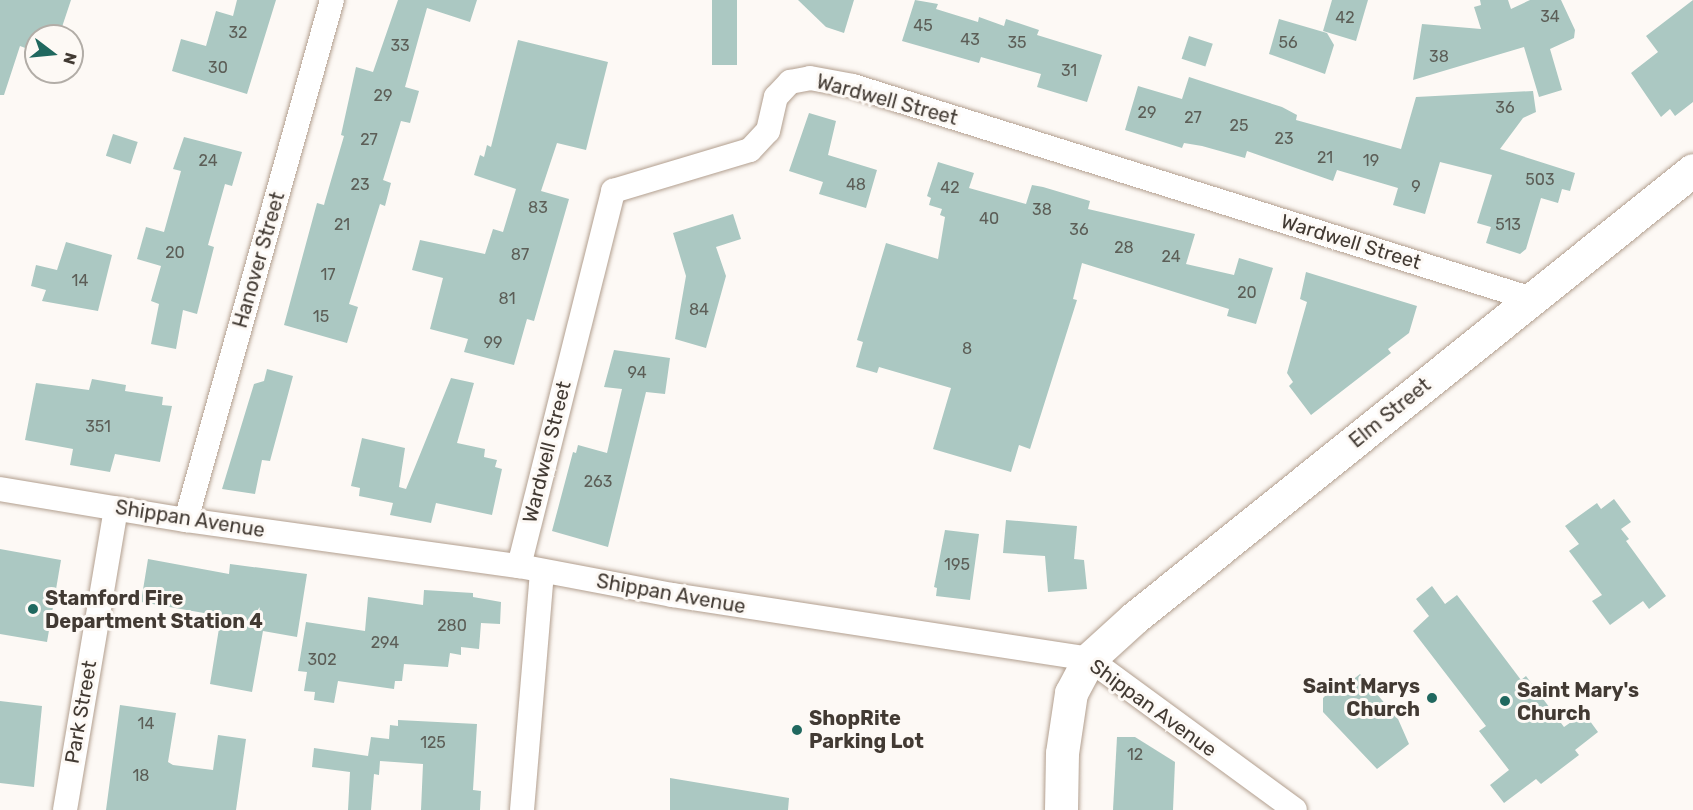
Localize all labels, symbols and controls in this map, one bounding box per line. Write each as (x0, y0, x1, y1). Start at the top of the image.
house number: 34 (1540, 7, 1560, 27)
house number: 42 (1335, 8, 1355, 28)
house number: 45 (913, 16, 933, 36)
house number: 32 (228, 23, 248, 43)
north arrow (24, 24, 84, 84)
house number: 43 (960, 30, 980, 50)
house number: 35 (1007, 33, 1027, 53)
house number: 56 (1278, 33, 1298, 53)
house number: 33 (390, 36, 410, 56)
house number: 38 (1429, 47, 1449, 67)
text: N (59, 50, 81, 67)
house number: 30 (208, 58, 228, 78)
house number: 31 (1061, 61, 1077, 81)
street label: Wardwell Street (814, 70, 960, 130)
house number: 29 (374, 86, 392, 106)
house number: 36 (1495, 98, 1515, 118)
house number: 29 (1138, 103, 1156, 123)
house number: 27 (1184, 108, 1202, 128)
house number: 25 (1230, 116, 1248, 136)
house number: 23 (1274, 129, 1294, 149)
house number: 27 (360, 130, 378, 150)
house number: 21 (1317, 148, 1333, 168)
house number: 24 (198, 151, 218, 171)
house number: 19 (1363, 151, 1379, 171)
house number: 503 (1525, 170, 1555, 190)
house number: 23 (350, 175, 370, 195)
house number: 48 (846, 175, 866, 195)
house number: 9 (1411, 177, 1421, 197)
house number: 42 (940, 178, 960, 198)
street label: Hanover Street (228, 189, 290, 331)
house number: 83 (528, 198, 548, 218)
house number: 38 (1032, 200, 1052, 220)
house number: 40 (979, 209, 999, 229)
street label: Wardwell Street (1278, 209, 1424, 275)
house number: 21 (334, 215, 350, 235)
house number: 513 (1495, 215, 1521, 235)
house number: 36 (1069, 220, 1089, 240)
house number: 28 (1114, 238, 1134, 258)
house number: 20 (165, 243, 185, 263)
house number: 87 (511, 245, 529, 265)
house number: 24 (1161, 247, 1181, 267)
house number: 17 (320, 265, 336, 285)
house number: 14 (72, 271, 88, 291)
house number: 20 (1237, 283, 1257, 303)
house number: 81 (498, 289, 516, 309)
house number: 84 (689, 300, 709, 320)
house number: 15 (313, 307, 329, 327)
house number: 99 (484, 333, 502, 353)
house number: 8 (962, 339, 972, 359)
house number: 94 (627, 363, 647, 383)
street label: Elm Street (1345, 373, 1435, 453)
street label: Wardwell Street (518, 379, 576, 525)
house number: 351 (85, 417, 111, 437)
house number: 263 (584, 472, 612, 492)
street label: Shippan Avenue (113, 495, 267, 543)
house number: 195 (944, 555, 970, 575)
street label: Shippan Avenue (594, 569, 748, 619)
place label: Stamford Fire Department Station 4 (45, 586, 263, 633)
marker: Stamford Fire Department Station 4 (26, 602, 40, 616)
house number: 280 (437, 616, 467, 636)
house number: 294 (371, 633, 399, 653)
house number: 302 (307, 650, 337, 670)
street label: Shippan Avenue (1085, 654, 1221, 762)
street label: Park Street (60, 659, 102, 765)
place label: Saint Marys Church (1303, 674, 1420, 721)
place label: Saint Mary's Church (1517, 678, 1639, 725)
marker: Saint Marys Church (1425, 691, 1439, 705)
marker: Saint Mary's Church (1498, 694, 1512, 708)
place label: ShopRite Parking Lot (809, 706, 924, 753)
house number: 14 (138, 714, 154, 734)
marker: ShopRite Parking Lot (790, 723, 804, 737)
house number: 125 (420, 733, 446, 753)
house number: 12 (1127, 745, 1143, 765)
house number: 18 (132, 766, 150, 786)

